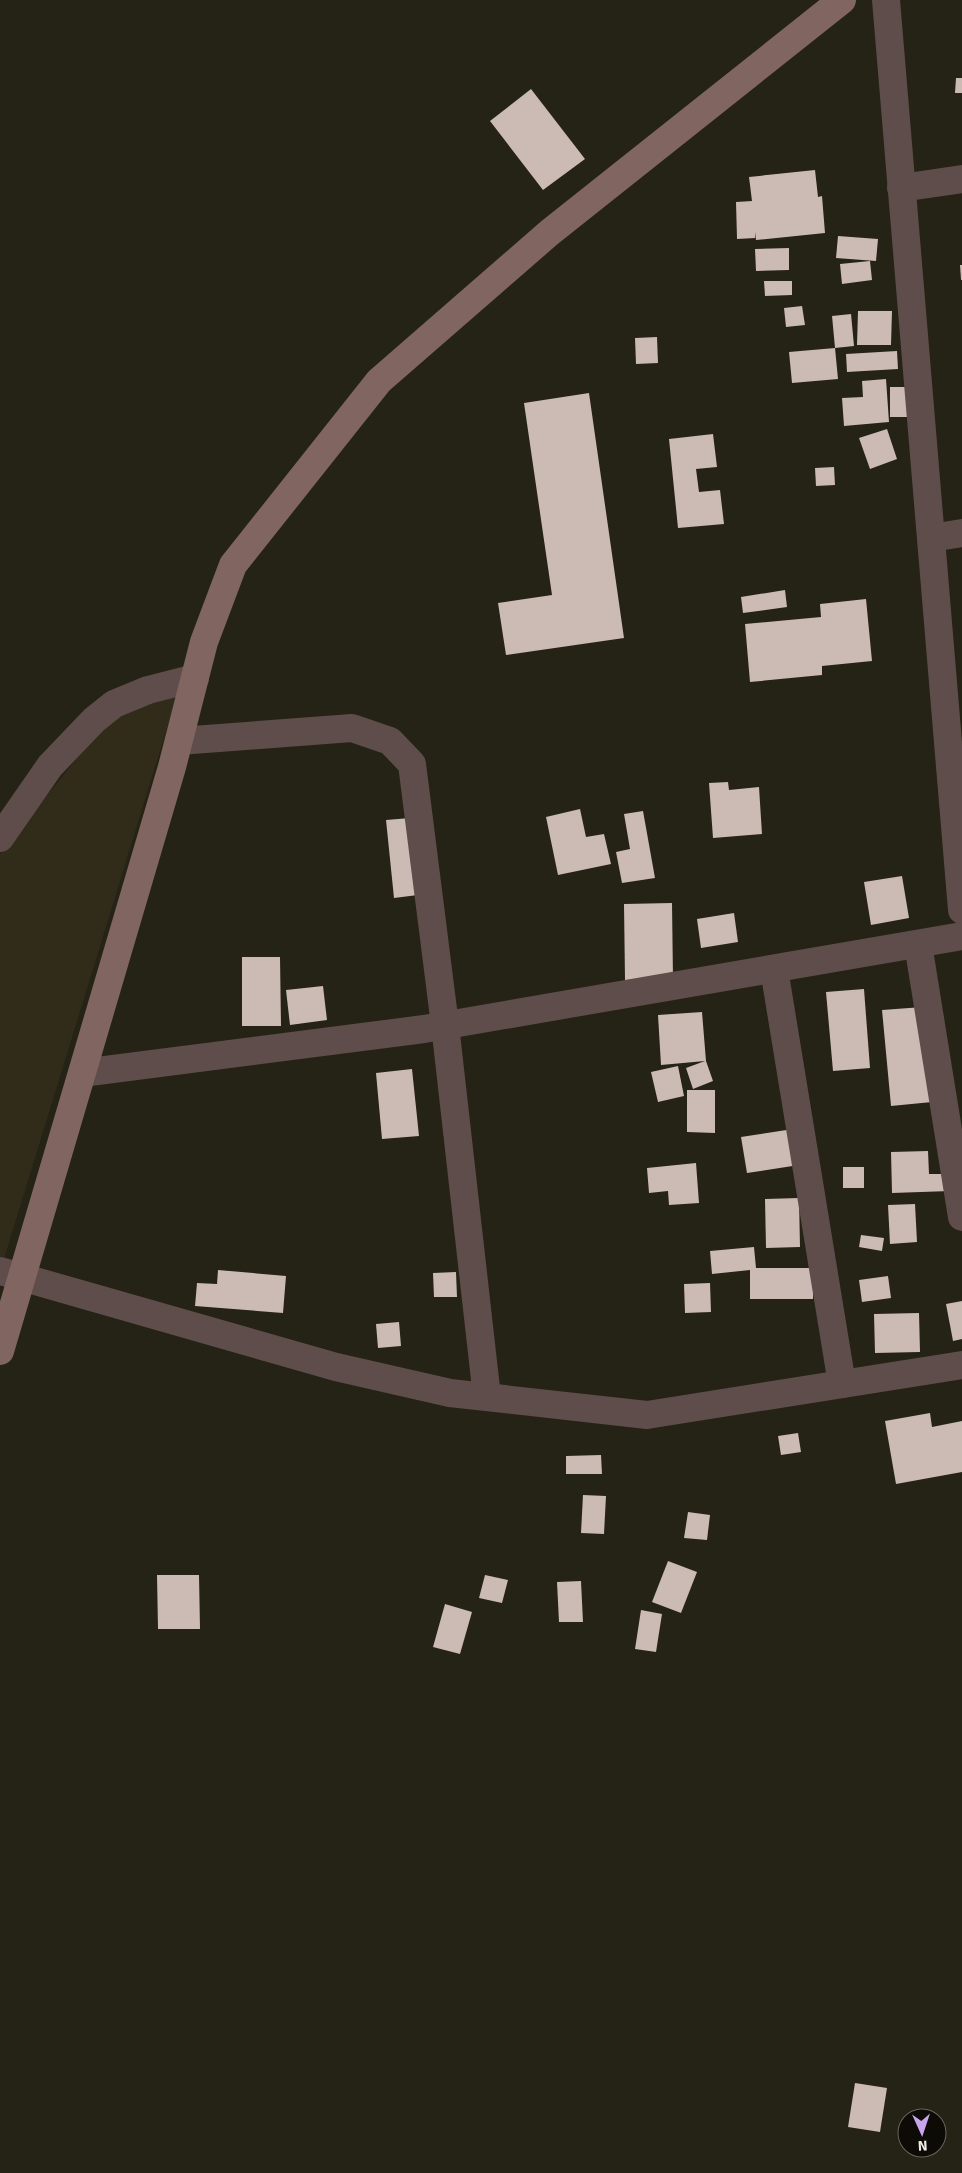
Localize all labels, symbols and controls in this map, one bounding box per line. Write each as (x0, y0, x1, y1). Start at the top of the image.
north arrow (897, 2108, 947, 2158)
text: N (917, 2137, 928, 2154)

